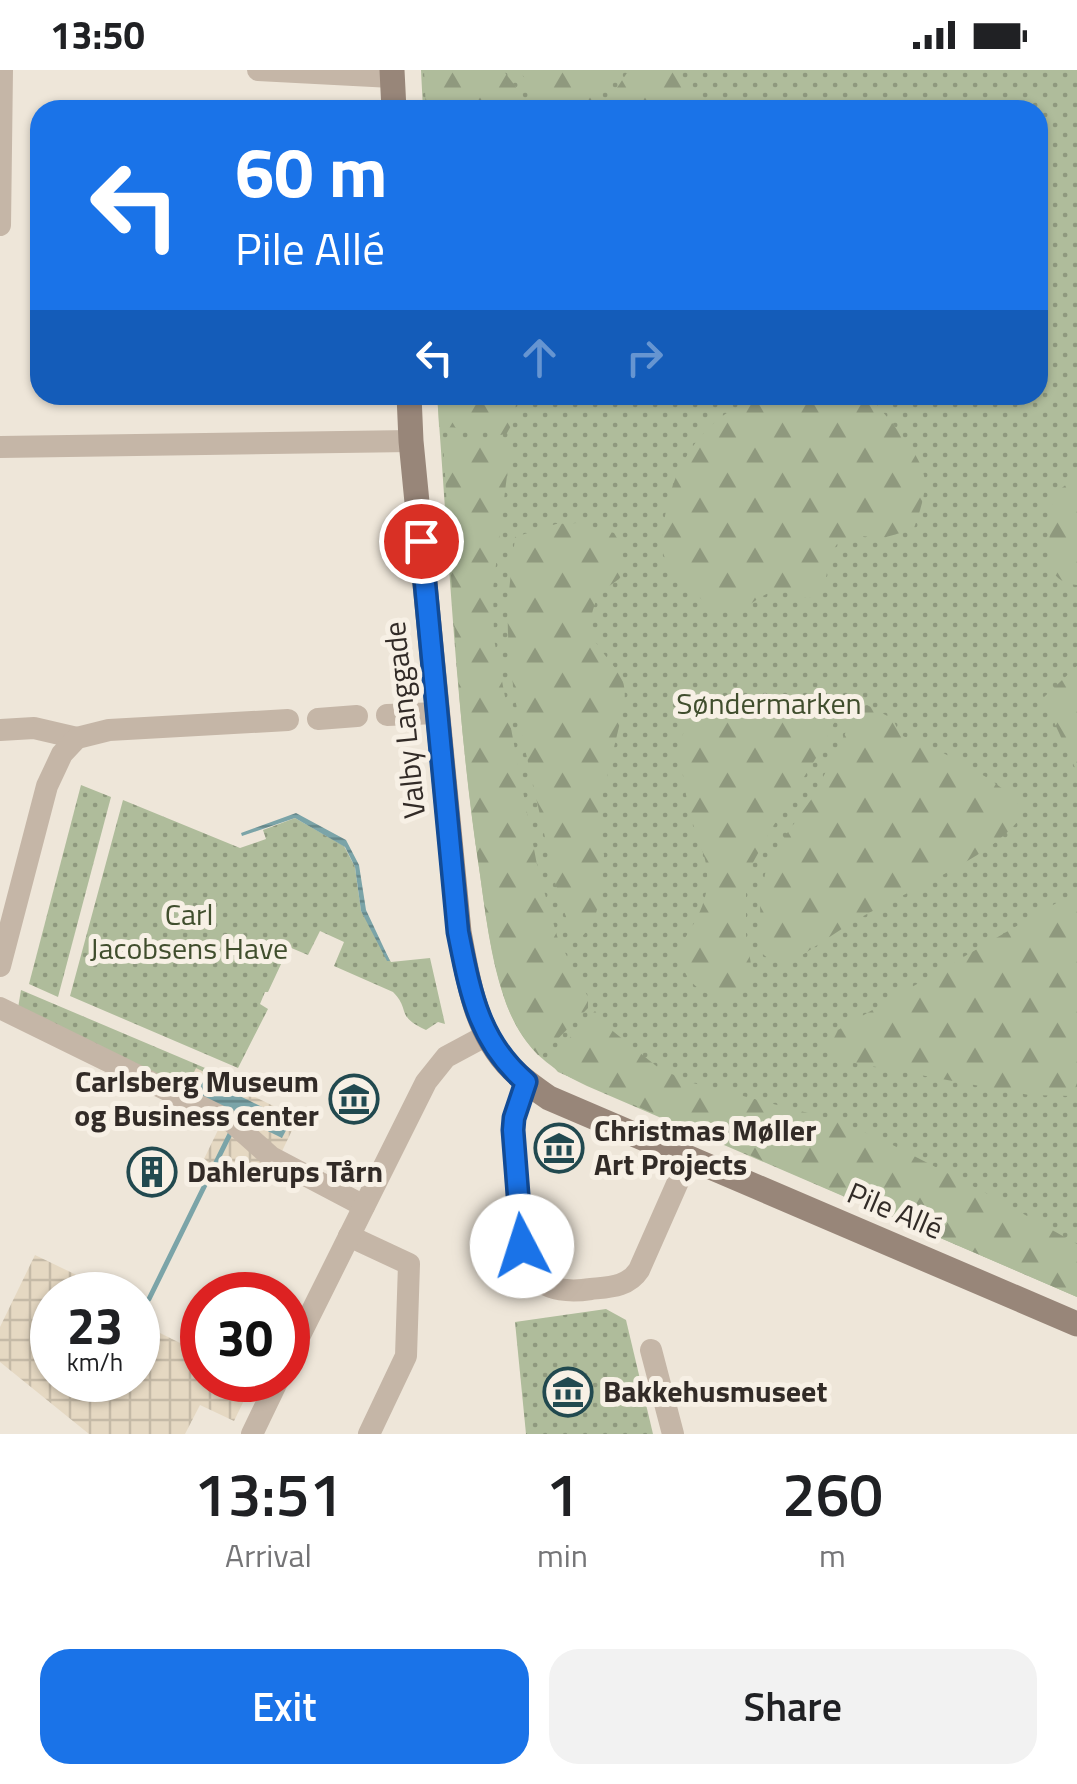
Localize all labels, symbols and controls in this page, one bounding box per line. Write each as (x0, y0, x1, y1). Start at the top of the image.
text: 13:50 (50, 6, 145, 64)
text: 60 m (235, 118, 388, 224)
icon: left (70, 140, 200, 270)
text: Pile Allé (235, 214, 385, 282)
icon: left (407, 330, 462, 385)
icon: ahead (512, 330, 567, 385)
icon: right (617, 330, 672, 385)
pin (379, 499, 464, 584)
icon: arrive (394, 514, 449, 569)
street label: Valby Langgade (371, 619, 437, 821)
park label: Søndermarken (676, 680, 862, 726)
park label: Carl Jacobsens Have (90, 891, 288, 971)
place label: Carlsberg Museum og Business center (74, 1058, 319, 1138)
museum icon: Carlsberg Museum og Business center (328, 1073, 380, 1125)
place label: Christmas Møller Art Projects (594, 1107, 816, 1187)
museum icon: Christmas Møller Art Projects (533, 1122, 585, 1174)
building icon: Dahlerups Tårn (126, 1146, 178, 1198)
place label: Dahlerups Tårn (187, 1148, 383, 1194)
street label: Pile Allé (840, 1169, 950, 1251)
position arrow (470, 1194, 574, 1298)
speed limit sign: 30 (180, 1272, 310, 1402)
text: 23 (67, 1287, 123, 1363)
text: km/h (67, 1343, 123, 1381)
museum icon: Bakkehusmuseet (542, 1366, 594, 1418)
place label: Bakkehusmuseet (603, 1368, 827, 1414)
text: 13:51 (194, 1448, 343, 1539)
text: 1 (546, 1448, 579, 1539)
text: 260 (782, 1448, 883, 1539)
text: Arrival (225, 1531, 312, 1579)
text: min (537, 1531, 588, 1579)
text: m (819, 1531, 846, 1579)
button: Exit (40, 1649, 529, 1764)
button: Share (549, 1649, 1037, 1764)

